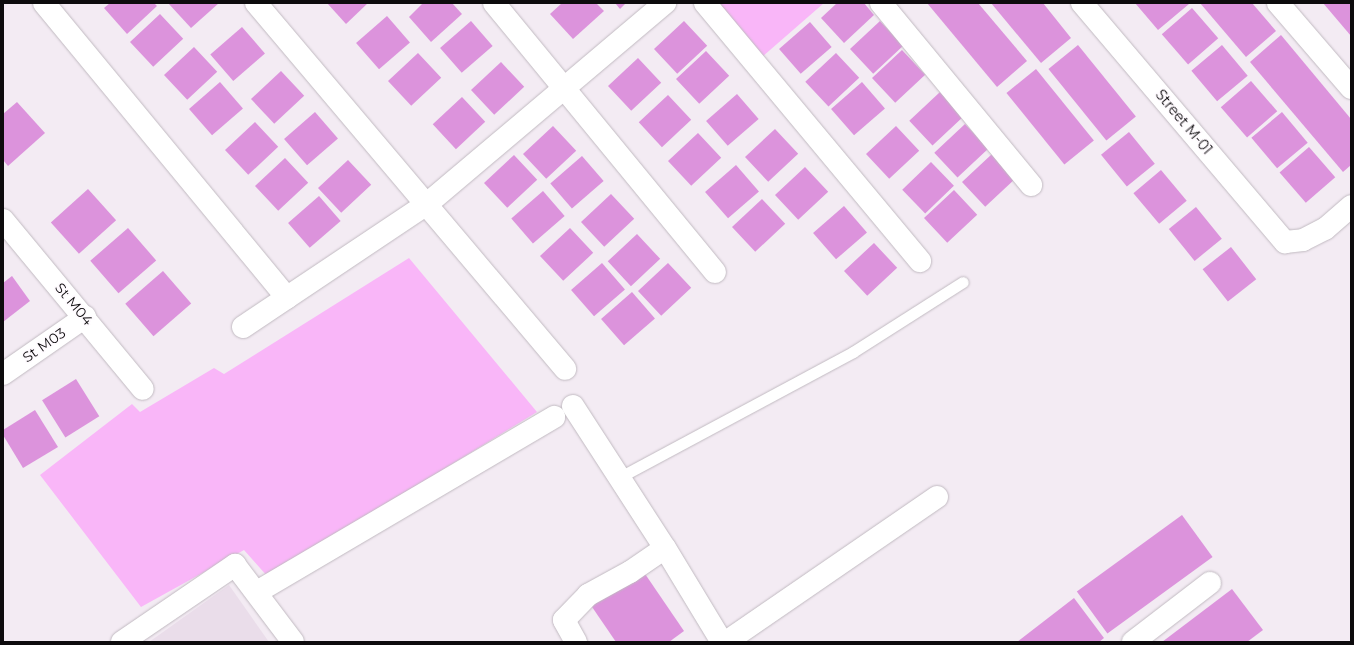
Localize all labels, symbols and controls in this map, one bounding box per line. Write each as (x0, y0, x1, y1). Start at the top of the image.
street label: Street M-01 (1152, 86, 1216, 158)
street label: St M04 (52, 280, 96, 328)
street label: St M03 (19, 324, 69, 366)

